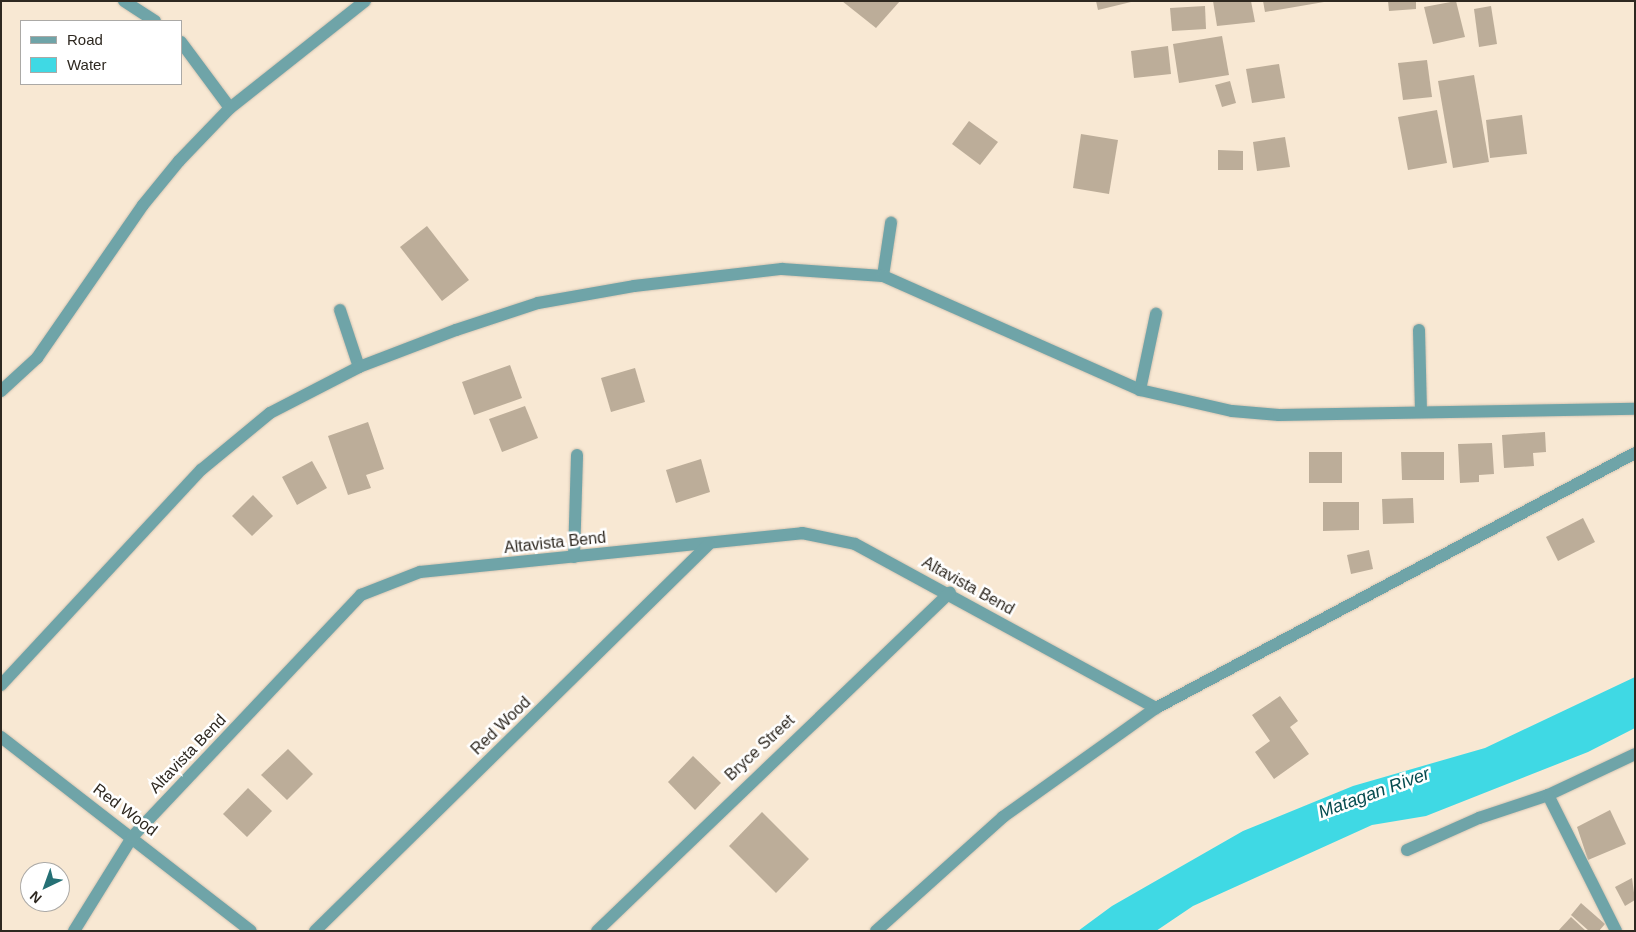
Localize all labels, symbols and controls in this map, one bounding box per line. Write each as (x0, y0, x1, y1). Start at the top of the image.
legend (20, 20, 182, 85)
text: Road (67, 31, 103, 48)
text: Water (67, 56, 106, 73)
street label: Altavista Bend (503, 528, 607, 558)
street label: Altavista Bend (919, 553, 1017, 619)
street label: Red Wood (467, 693, 535, 759)
street label: Altavista Bend (146, 711, 230, 797)
street label: Bryce Street (721, 711, 799, 785)
water label: Matagan River (1315, 763, 1433, 823)
street label: Red Wood (89, 780, 161, 840)
north arrow (20, 862, 70, 912)
text: N (27, 888, 45, 907)

